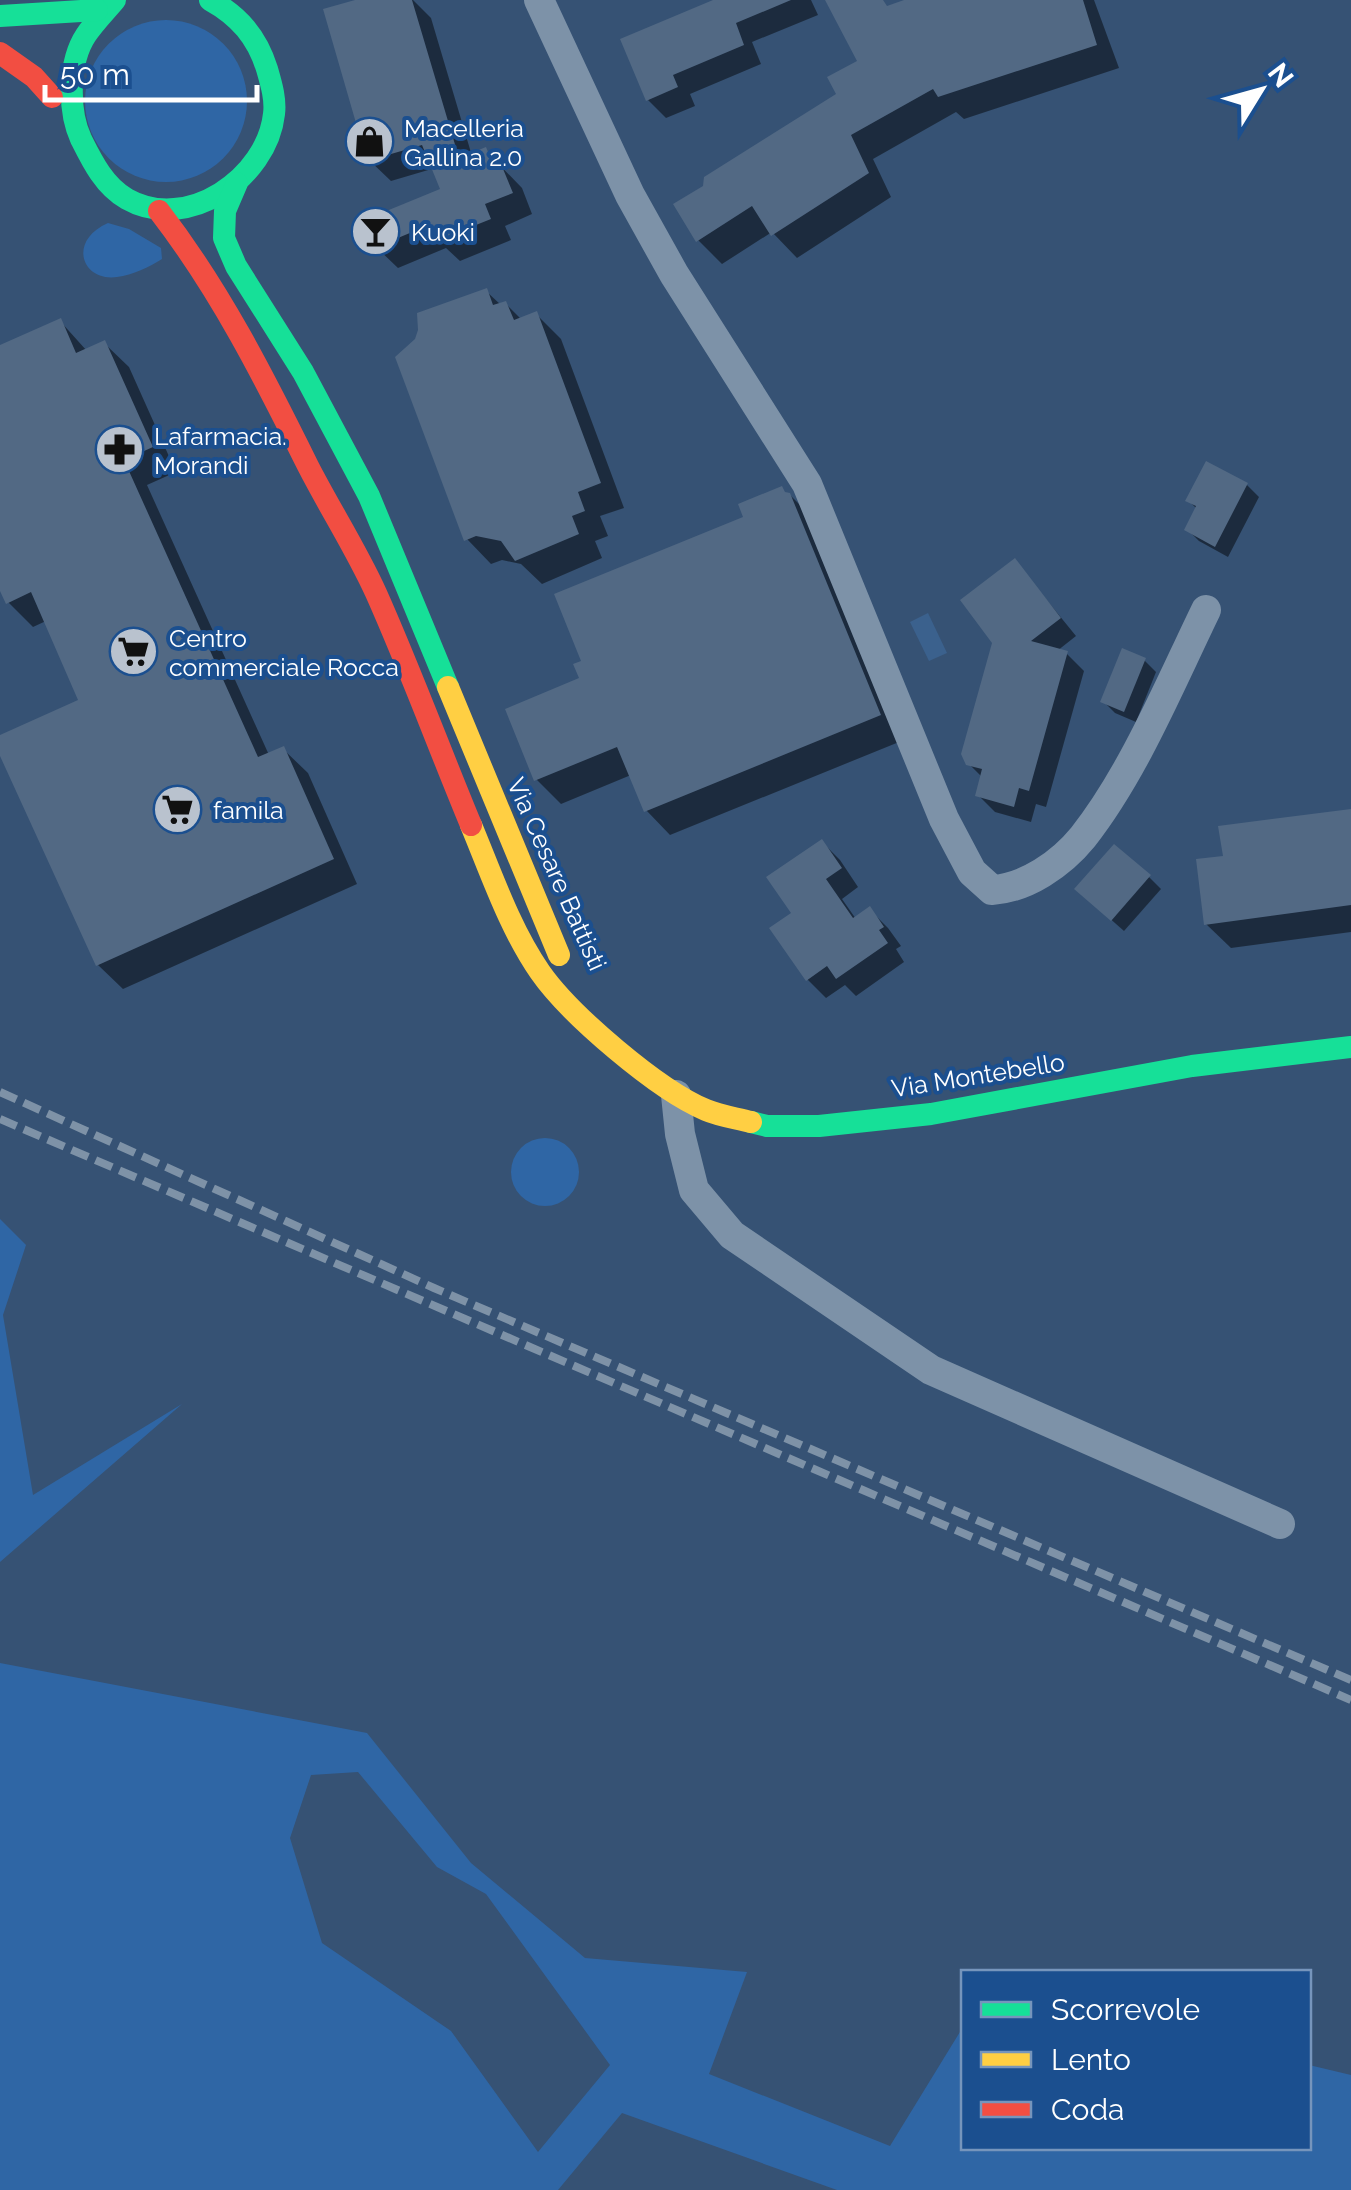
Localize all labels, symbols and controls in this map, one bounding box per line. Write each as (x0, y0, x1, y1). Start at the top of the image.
scale bar (45, 40, 258, 102)
north arrow (1211, 40, 1311, 140)
text: 50 m (60, 57, 130, 92)
text: N (1261, 57, 1300, 94)
place label: Macelleria Gallina 2.0 (404, 113, 524, 172)
shop icon: Macelleria Gallina 2.0 (343, 116, 395, 168)
bar icon: Kuoki (350, 206, 402, 258)
place label: Kuoki (411, 217, 475, 247)
place label: Lafarmacia. Morandi (154, 421, 287, 480)
pharmacy icon: Lafarmacia. Morandi (93, 424, 145, 476)
place label: Centro commerciale Rocca (169, 623, 399, 682)
supermarket icon: Centro commerciale Rocca (108, 626, 160, 678)
street label: Via Cesare Battisti (501, 773, 613, 975)
supermarket icon: famila (152, 784, 204, 836)
place label: famila (213, 795, 284, 825)
street label: Via Montebello (889, 1047, 1067, 1103)
legend (961, 1970, 1311, 2150)
text: Scorrevole (1051, 1992, 1200, 2027)
text: Lento (1051, 2042, 1131, 2077)
text: Coda (1051, 2092, 1124, 2127)

